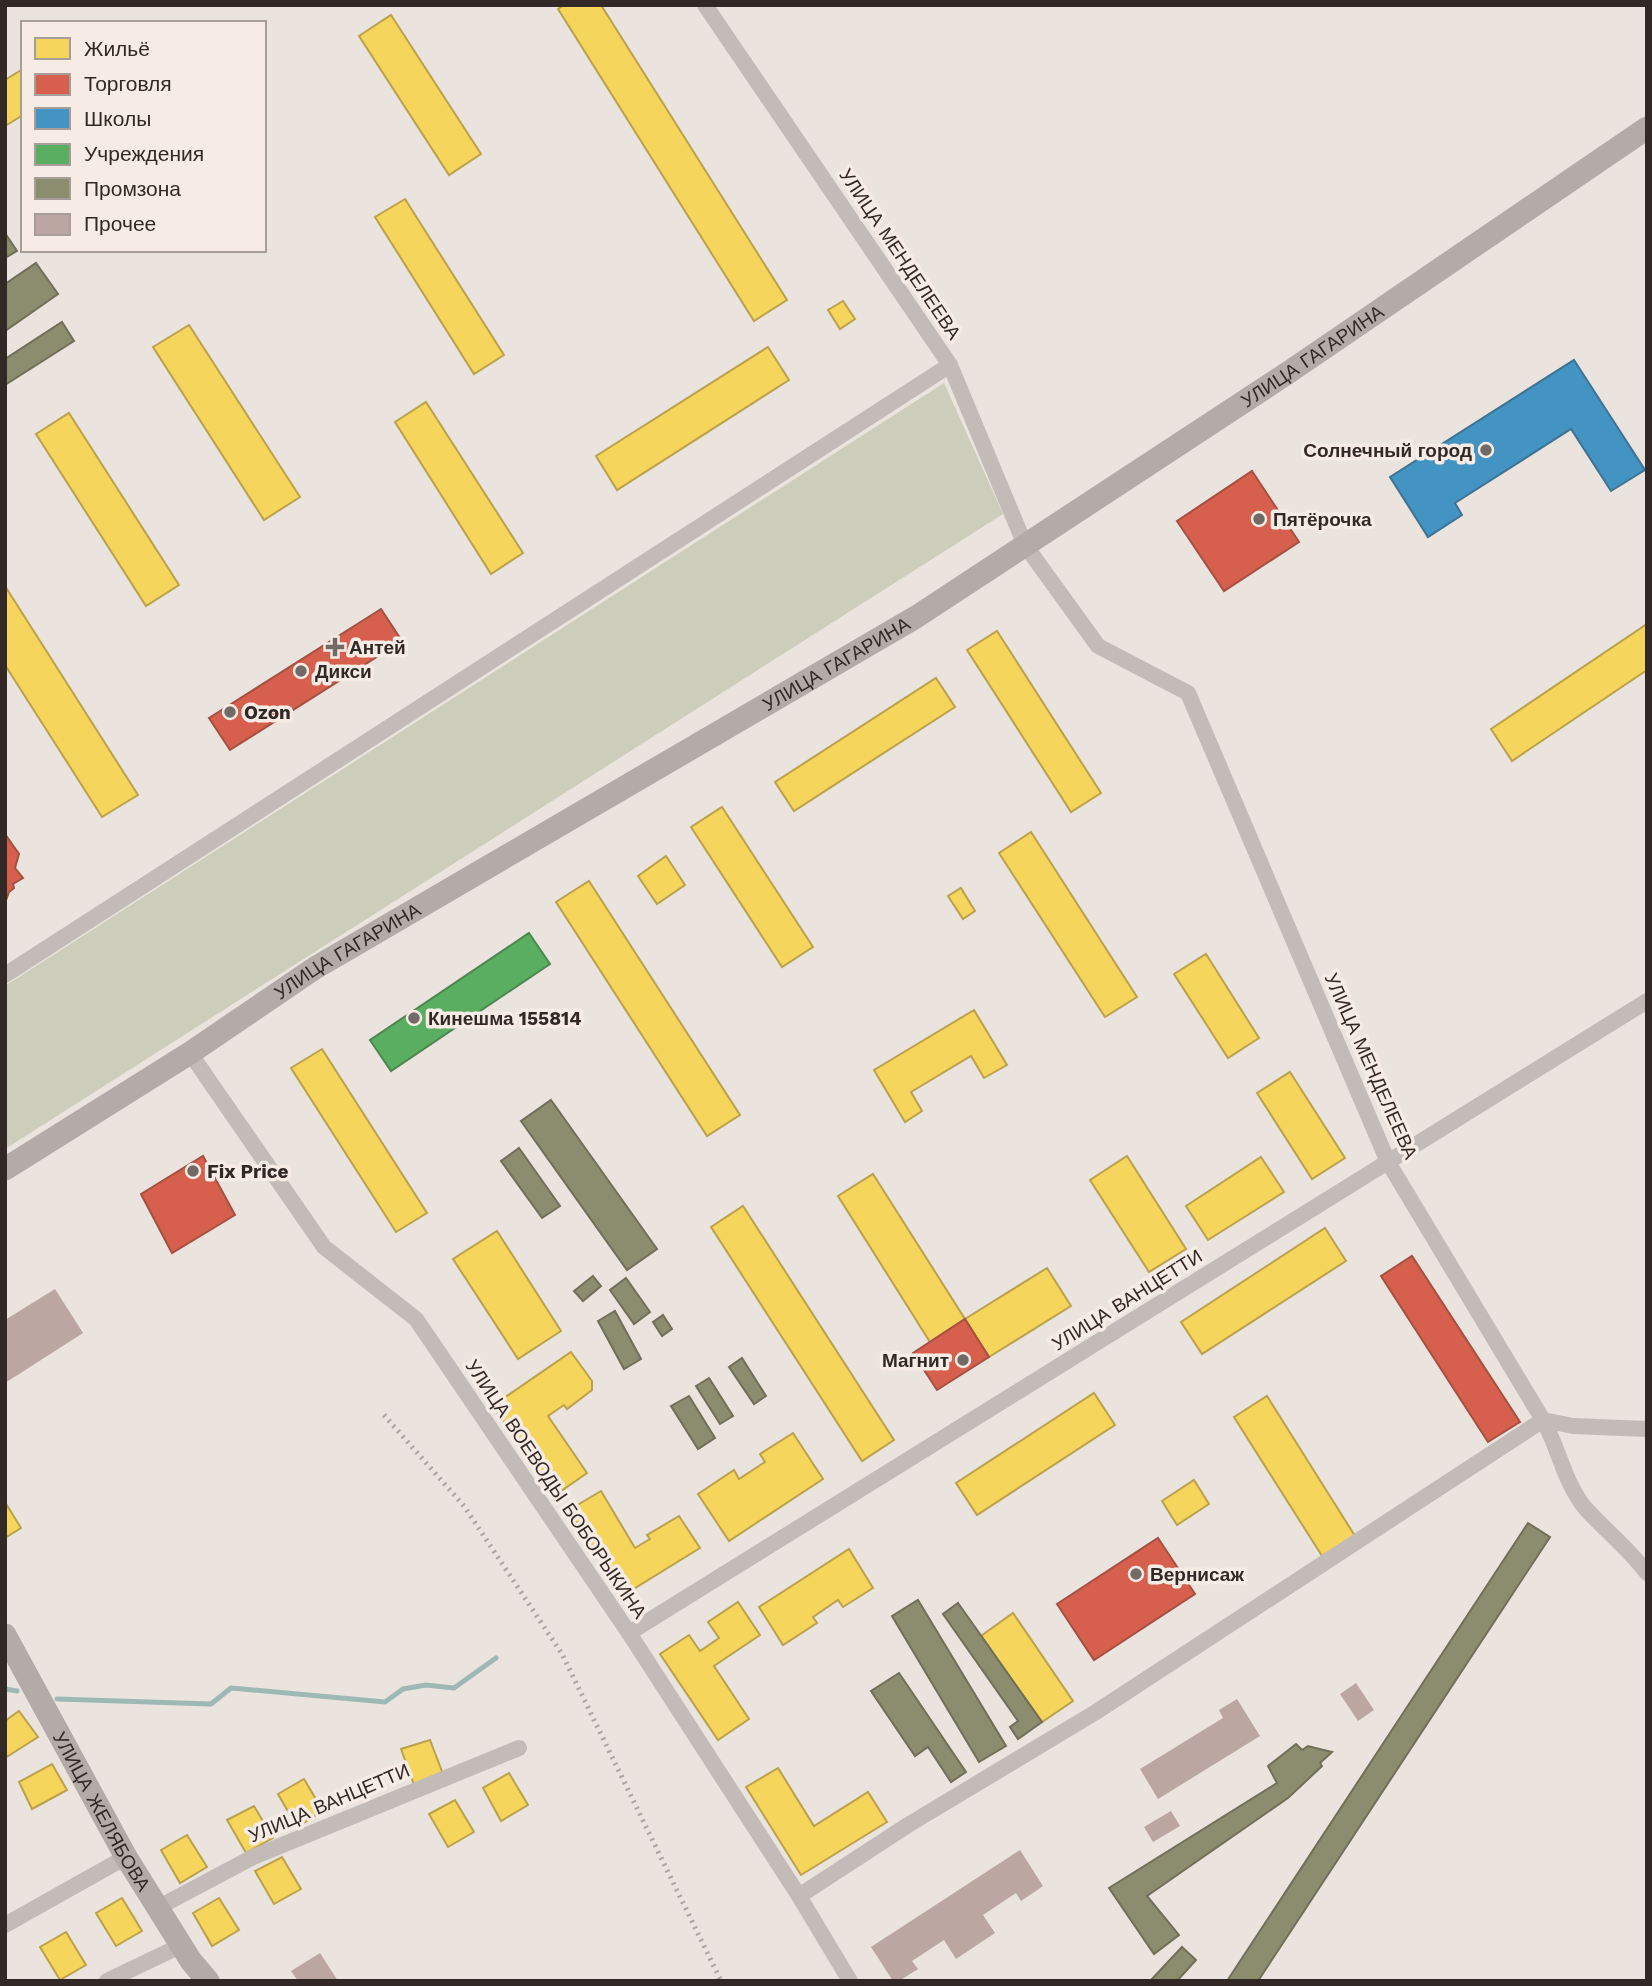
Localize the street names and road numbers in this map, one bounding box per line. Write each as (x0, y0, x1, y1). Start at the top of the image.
street label: УЛИЦА МЕНДЕЛЕЕВА (834, 164, 966, 344)
street label: УЛИЦА ГАГАРИНА (1236, 299, 1388, 412)
street label: УЛИЦА ГАГАРИНА (758, 611, 914, 716)
street label: УЛИЦА ГАГАРИНА (270, 897, 425, 1004)
street label: УЛИЦА МЕНДЕЛЕЕВА (1320, 969, 1423, 1163)
street label: УЛИЦА ВАНЦЕТТИ (1048, 1244, 1206, 1356)
street label: УЛИЦА ВОЕВОДЫ БОБОРЫКИНА (460, 1355, 652, 1623)
street label: УЛИЦА ЖЕЛЯБОВА (48, 1727, 156, 1895)
street label: УЛИЦА ВАНЦЕТТИ (245, 1759, 413, 1847)

